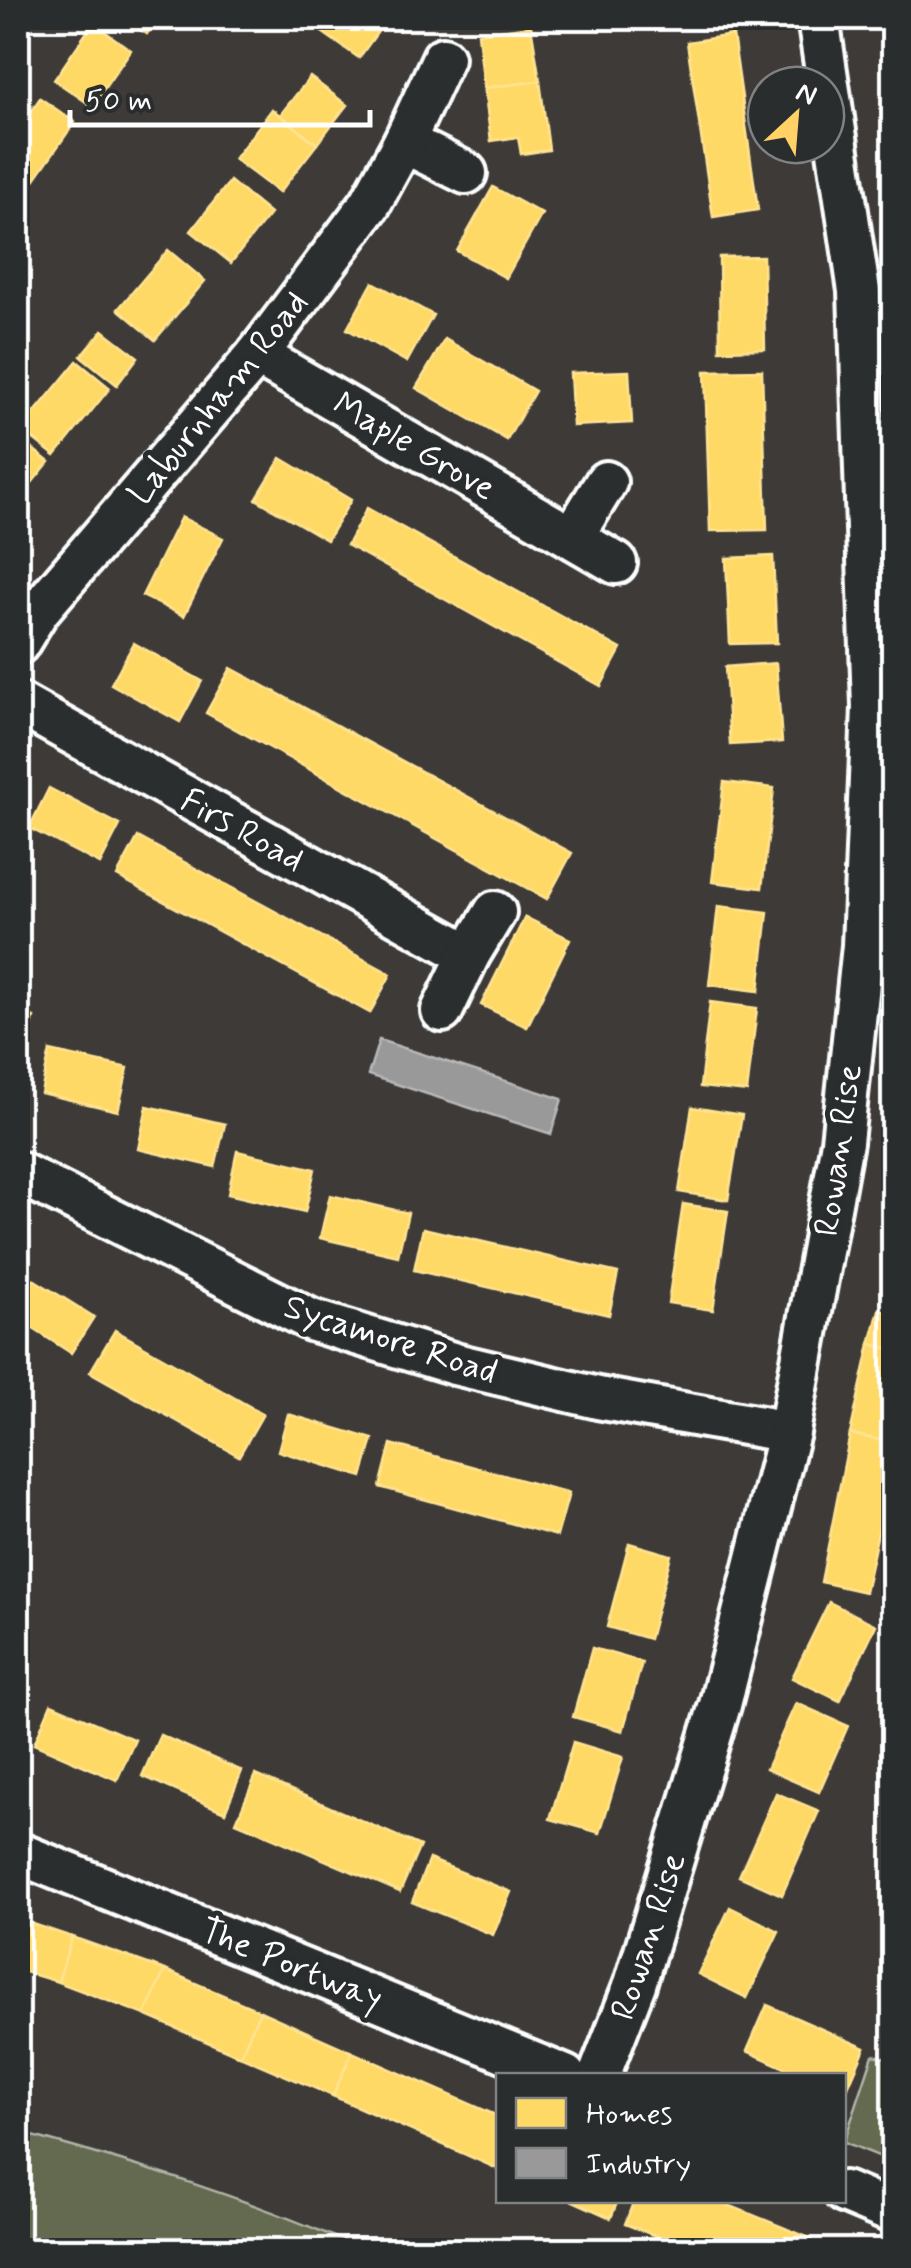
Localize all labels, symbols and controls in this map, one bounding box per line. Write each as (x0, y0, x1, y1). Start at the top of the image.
scale bar (70, 65, 370, 127)
north arrow (746, 65, 846, 165)
text: N (789, 74, 822, 115)
text: 50 m (85, 82, 152, 121)
street label: Laburnham Road (118, 282, 319, 515)
street label: Maple Grove (324, 382, 504, 512)
street label: Firs Road (172, 778, 312, 883)
street label: Rowan Rise (804, 1061, 874, 1239)
street label: Sycamore Road (278, 1284, 503, 1396)
street label: Rowan Rise (600, 1847, 698, 2026)
street label: The Portway (193, 1907, 389, 2022)
legend (496, 2073, 846, 2203)
text: Homes (586, 2095, 672, 2134)
text: Industry (586, 2145, 691, 2184)

